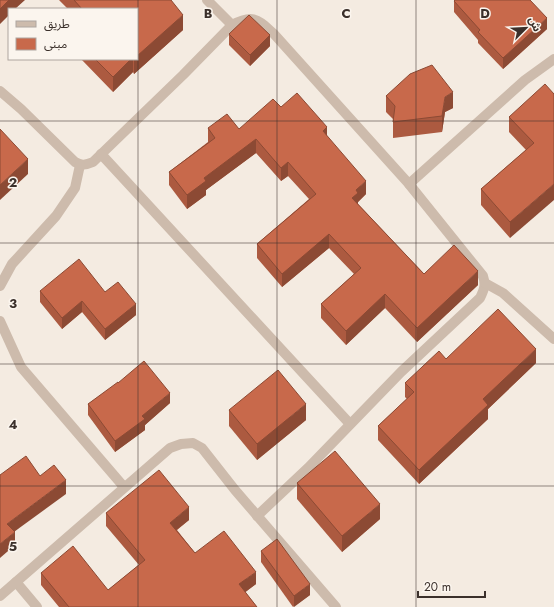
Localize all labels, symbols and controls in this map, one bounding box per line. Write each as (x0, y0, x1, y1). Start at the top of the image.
text: B (204, 4, 213, 23)
text: C (341, 4, 351, 23)
text: D (480, 4, 490, 23)
legend (8, 8, 138, 60)
north arrow (506, 8, 546, 48)
text: ش (525, 14, 546, 34)
text: طريق (44, 15, 70, 33)
text: مبنى (44, 35, 67, 53)
text: 2 (9, 173, 17, 192)
text: 3 (9, 294, 17, 313)
text: 4 (8, 415, 18, 434)
text: 5 (9, 537, 17, 556)
scale bar (418, 573, 485, 599)
text: 20 m (424, 578, 451, 596)

